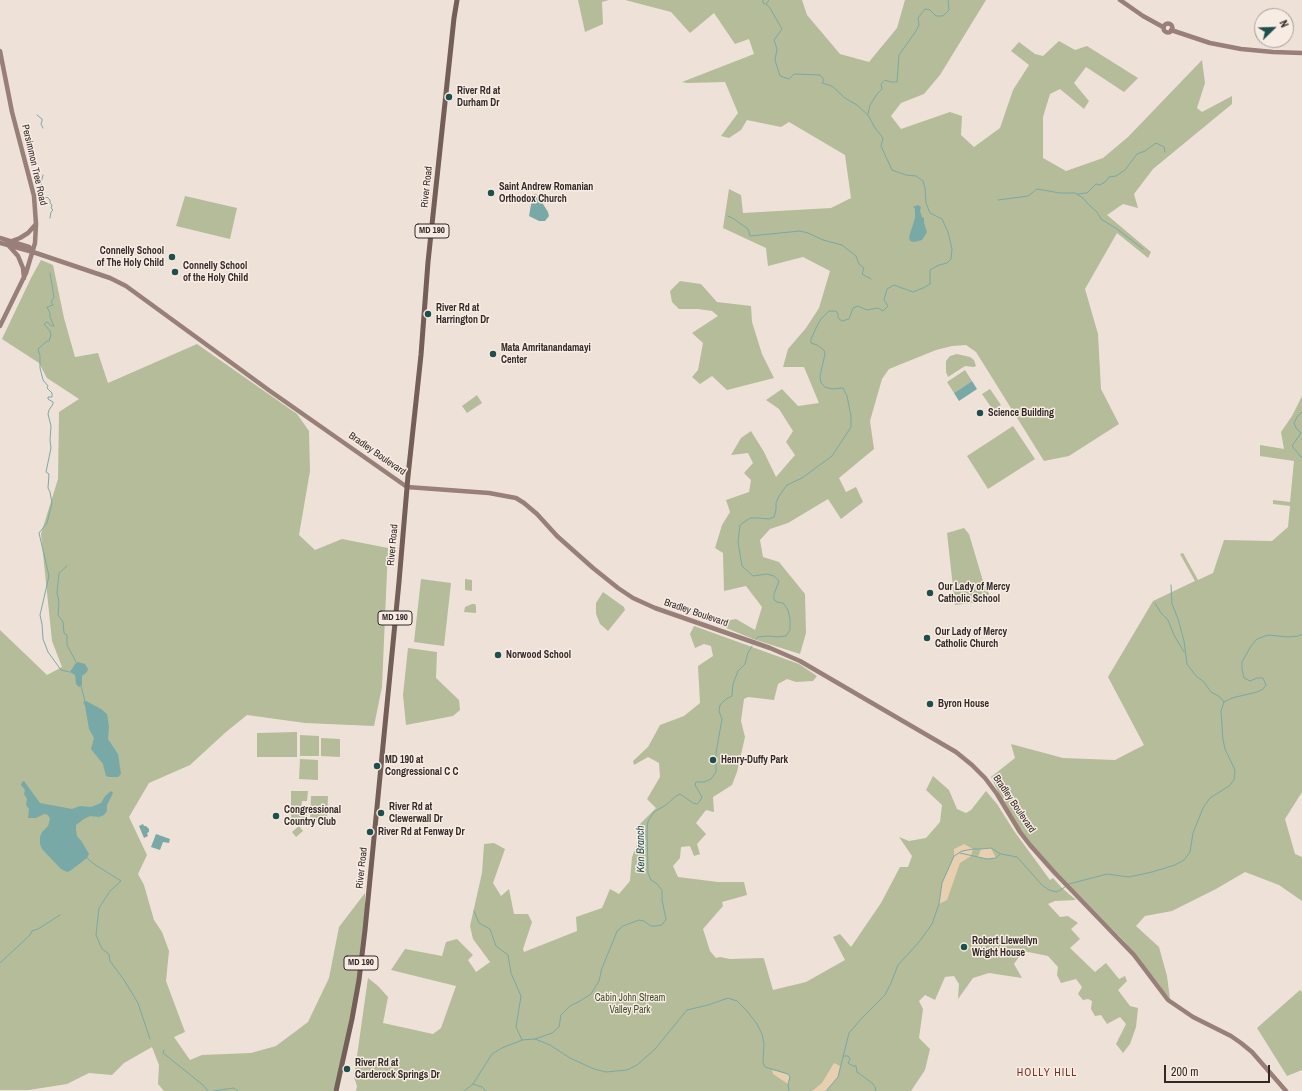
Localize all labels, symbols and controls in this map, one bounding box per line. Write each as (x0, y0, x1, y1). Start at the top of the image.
north arrow (1254, 8, 1294, 48)
text: N (1276, 18, 1292, 29)
place label: River Rd at Durham Dr (457, 85, 500, 108)
marker: River Rd at Durham Dr (444, 92, 454, 102)
street label: Persimmon Tree Road (19, 123, 49, 207)
street label: River Road (419, 166, 435, 208)
place label: Saint Andrew Romanian Orthodox Church (499, 181, 593, 204)
marker: Saint Andrew Romanian Orthodox Church (486, 188, 496, 198)
road number: MD 190 (415, 224, 449, 238)
place label: Connelly School of The Holy Child (97, 245, 164, 268)
marker: Connelly School of The Holy Child (167, 252, 177, 262)
place label: Connelly School of the Holy Child (183, 260, 248, 284)
marker: Connelly School of the Holy Child (170, 267, 180, 277)
place label: River Rd at Harrington Dr (436, 302, 489, 326)
marker: River Rd at Harrington Dr (423, 309, 433, 319)
place label: Mata Amritanandamayi Center (501, 342, 591, 366)
marker: Mata Amritanandamayi Center (488, 349, 498, 359)
place label: Science Building (988, 407, 1054, 419)
marker: Science Building (975, 408, 985, 418)
street label: Bradley Boulevard (346, 430, 408, 478)
street label: River Road (385, 524, 401, 566)
place label: Our Lady of Mercy Catholic School (938, 581, 1010, 604)
marker: Our Lady of Mercy Catholic School (925, 588, 935, 598)
street label: Bradley Boulevard (662, 596, 730, 630)
road number: MD 190 (378, 611, 412, 625)
place label: Our Lady of Mercy Catholic Church (935, 626, 1007, 650)
marker: Our Lady of Mercy Catholic Church (922, 633, 932, 643)
place label: Norwood School (506, 649, 571, 661)
marker: Norwood School (493, 650, 503, 660)
place label: Byron House (938, 698, 989, 710)
marker: Byron House (925, 699, 935, 709)
place label: MD 190 at Congressional C C (385, 754, 458, 778)
place label: Henry-Duffy Park (721, 754, 788, 766)
marker: Henry-Duffy Park (708, 755, 718, 765)
marker: MD 190 at Congressional C C (372, 761, 382, 771)
street label: Bradley Boulevard (990, 773, 1038, 835)
place label: River Rd at Clewerwall Dr (389, 801, 443, 824)
place label: Congressional Country Club (284, 804, 341, 828)
marker: River Rd at Clewerwall Dr (376, 808, 386, 818)
marker: Congressional Country Club (271, 811, 281, 821)
water label: Ken Branch (634, 825, 648, 873)
place label: River Rd at Fenway Dr (378, 826, 465, 838)
marker: River Rd at Fenway Dr (365, 827, 375, 837)
street label: River Road (354, 847, 370, 889)
place label: Robert Llewellyn Wright House (972, 935, 1038, 958)
marker: Robert Llewellyn Wright House (959, 942, 969, 952)
road number: MD 190 (344, 956, 378, 970)
park label: Cabin John Stream Valley Park (595, 992, 665, 1016)
place label: River Rd at Carderock Springs Dr (355, 1057, 440, 1080)
scale bar (1166, 1057, 1272, 1083)
marker: River Rd at Carderock Springs Dr (342, 1064, 352, 1074)
text: 200 m (1171, 1064, 1198, 1080)
district label: HOLLY HILL (1017, 1066, 1077, 1080)

